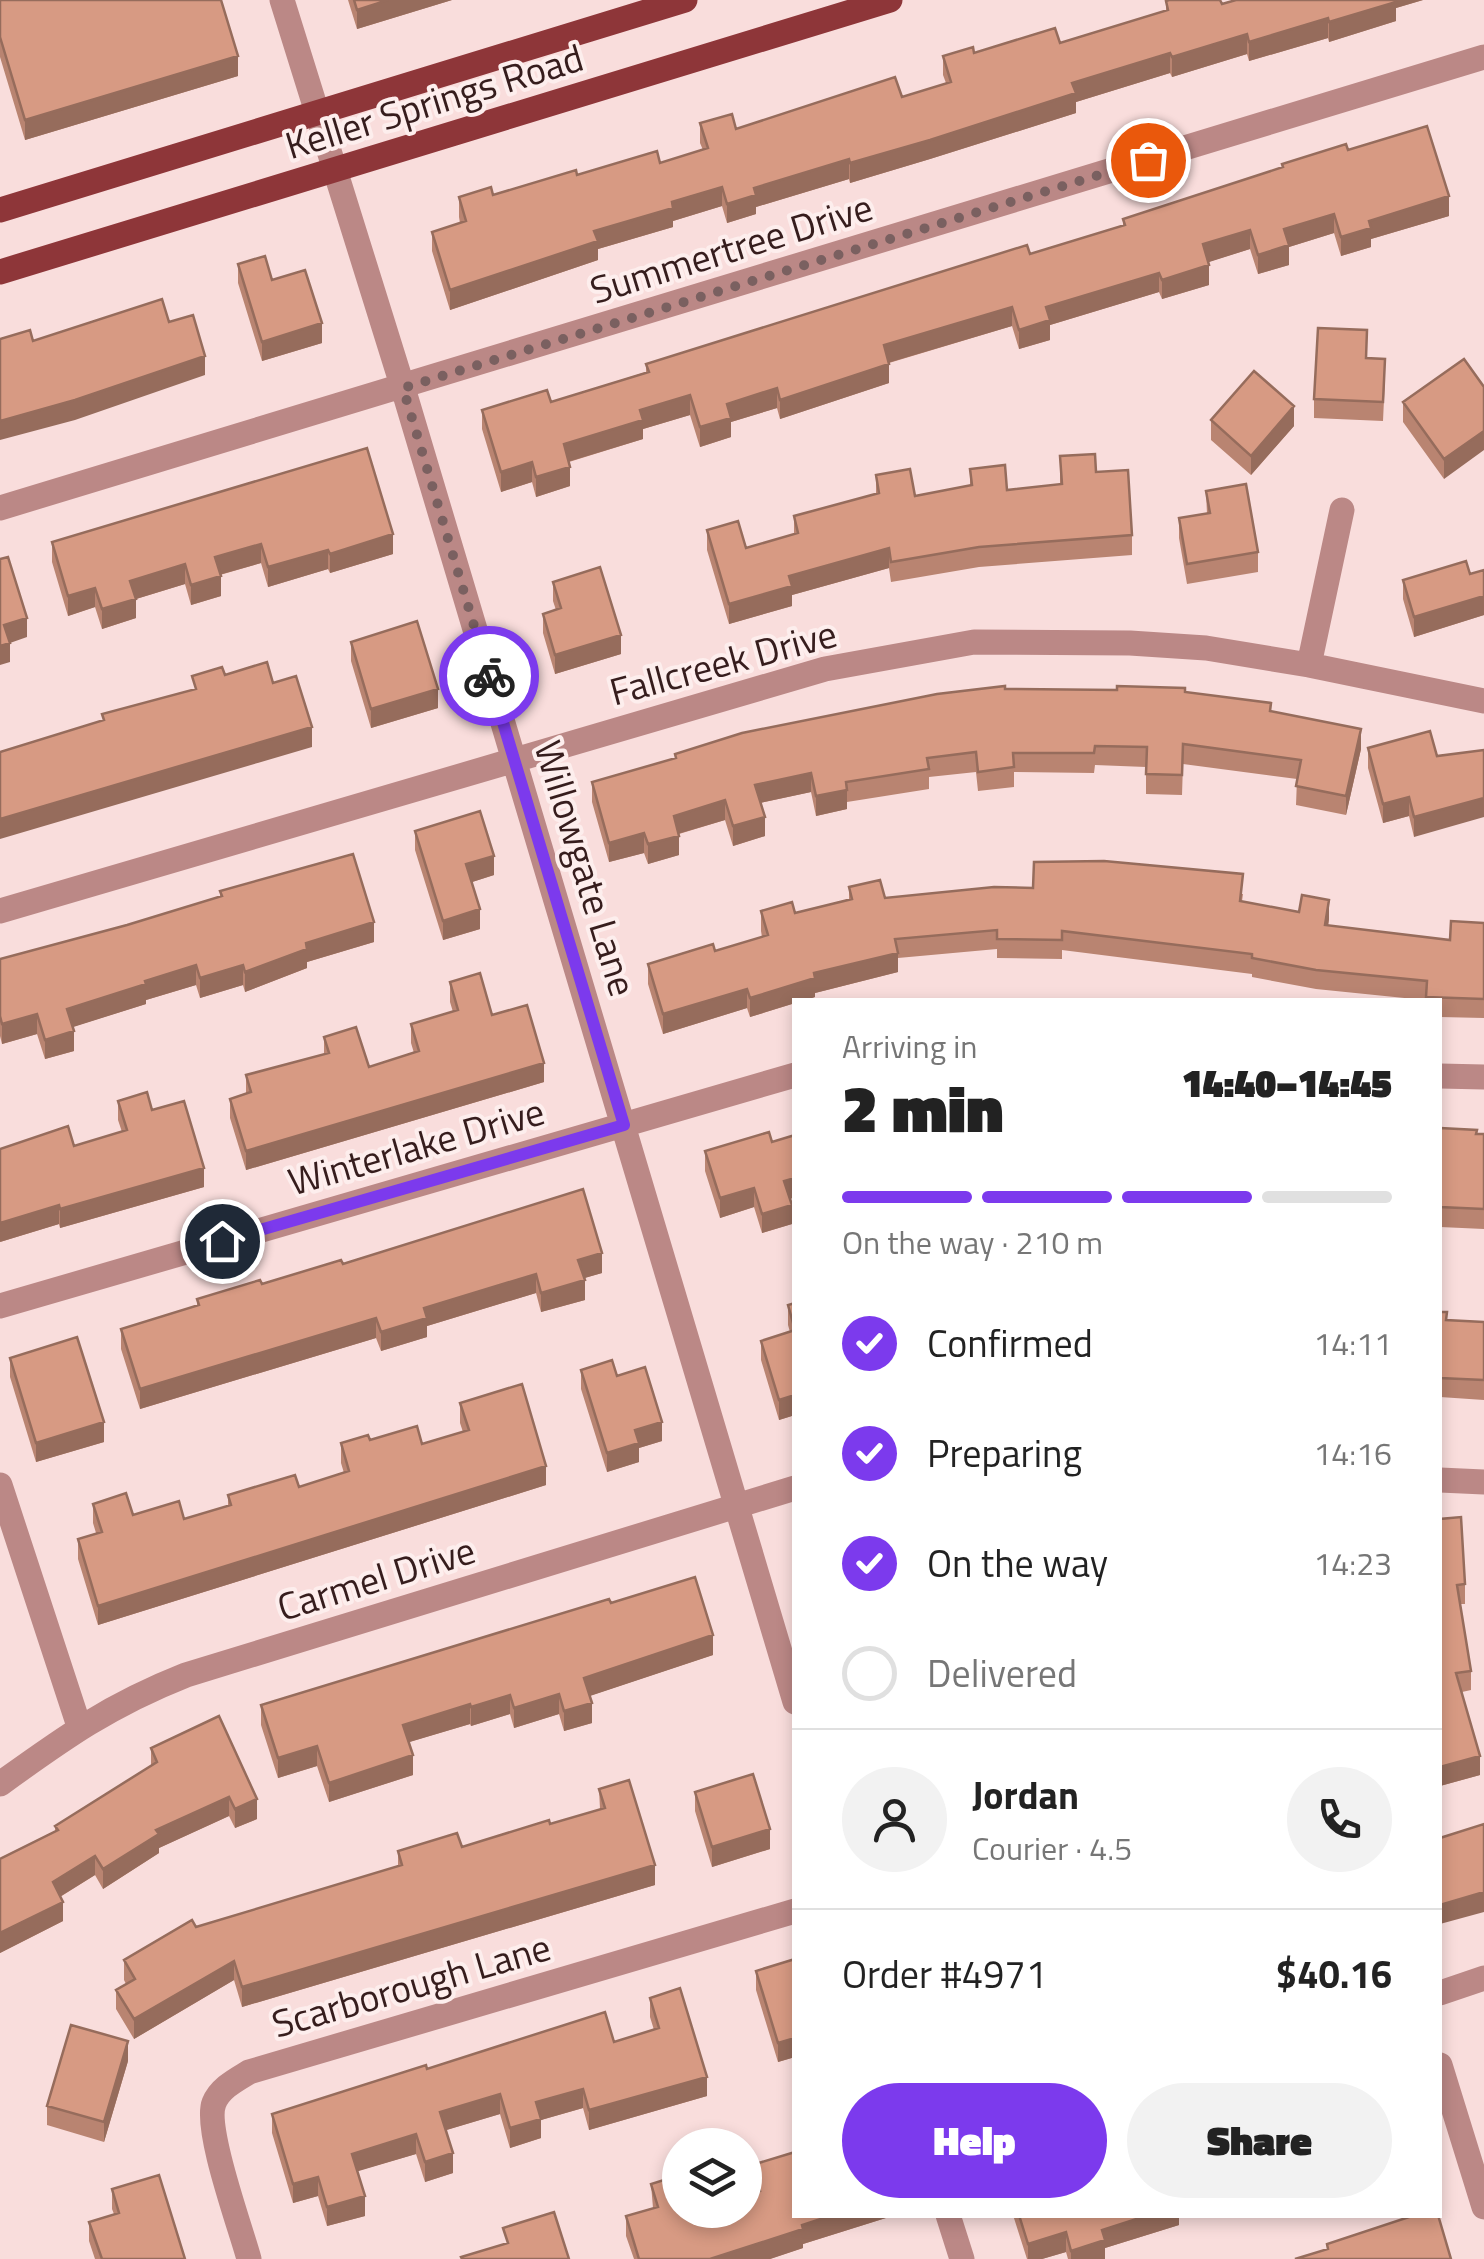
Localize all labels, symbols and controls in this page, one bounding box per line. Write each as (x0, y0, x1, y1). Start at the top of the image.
street label: Keller Springs Road (278, 28, 590, 174)
pin (1106, 118, 1191, 203)
icon: bag (1121, 133, 1176, 188)
street label: Summertree Drive (583, 177, 879, 319)
street label: Fallcreek Drive (603, 604, 843, 720)
courier (439, 626, 539, 726)
icon: bike (462, 649, 517, 704)
street label: Willowgate Lane (520, 733, 652, 1003)
text: Arriving in (842, 1022, 978, 1070)
text: 14:40–14:45 (1182, 1054, 1392, 1112)
text: 2 min (842, 1058, 1003, 1157)
street label: Winterlake Drive (281, 1082, 551, 1210)
pin (180, 1199, 265, 1284)
icon: home (195, 1214, 250, 1269)
text: On the way · 210 m (842, 1218, 1103, 1266)
text: Confirmed (927, 1314, 1093, 1372)
icon: check (842, 1316, 897, 1371)
text: 14:11 (1313, 1319, 1392, 1367)
text: Preparing (927, 1424, 1082, 1482)
icon: check (842, 1426, 897, 1481)
text: 14:16 (1313, 1429, 1392, 1477)
street label: Carmel Drive (270, 1520, 482, 1636)
text: On the way (927, 1534, 1108, 1592)
icon: check (842, 1536, 897, 1591)
text: 14:23 (1313, 1539, 1392, 1587)
text: Delivered (927, 1644, 1077, 1702)
text: Jordan (972, 1766, 1079, 1824)
button: person (842, 1767, 947, 1872)
button: phone (1287, 1767, 1392, 1872)
text: Courier · 4.5 (972, 1824, 1132, 1872)
street label: Scarborough Lane (265, 1917, 557, 2053)
text: Order #4971 (842, 1945, 1047, 2003)
text: $40.16 (1276, 1945, 1392, 2003)
button: Help (842, 2083, 1107, 2198)
button: Share (1127, 2083, 1392, 2198)
map controls (662, 2128, 762, 2228)
button: layers (662, 2128, 762, 2228)

